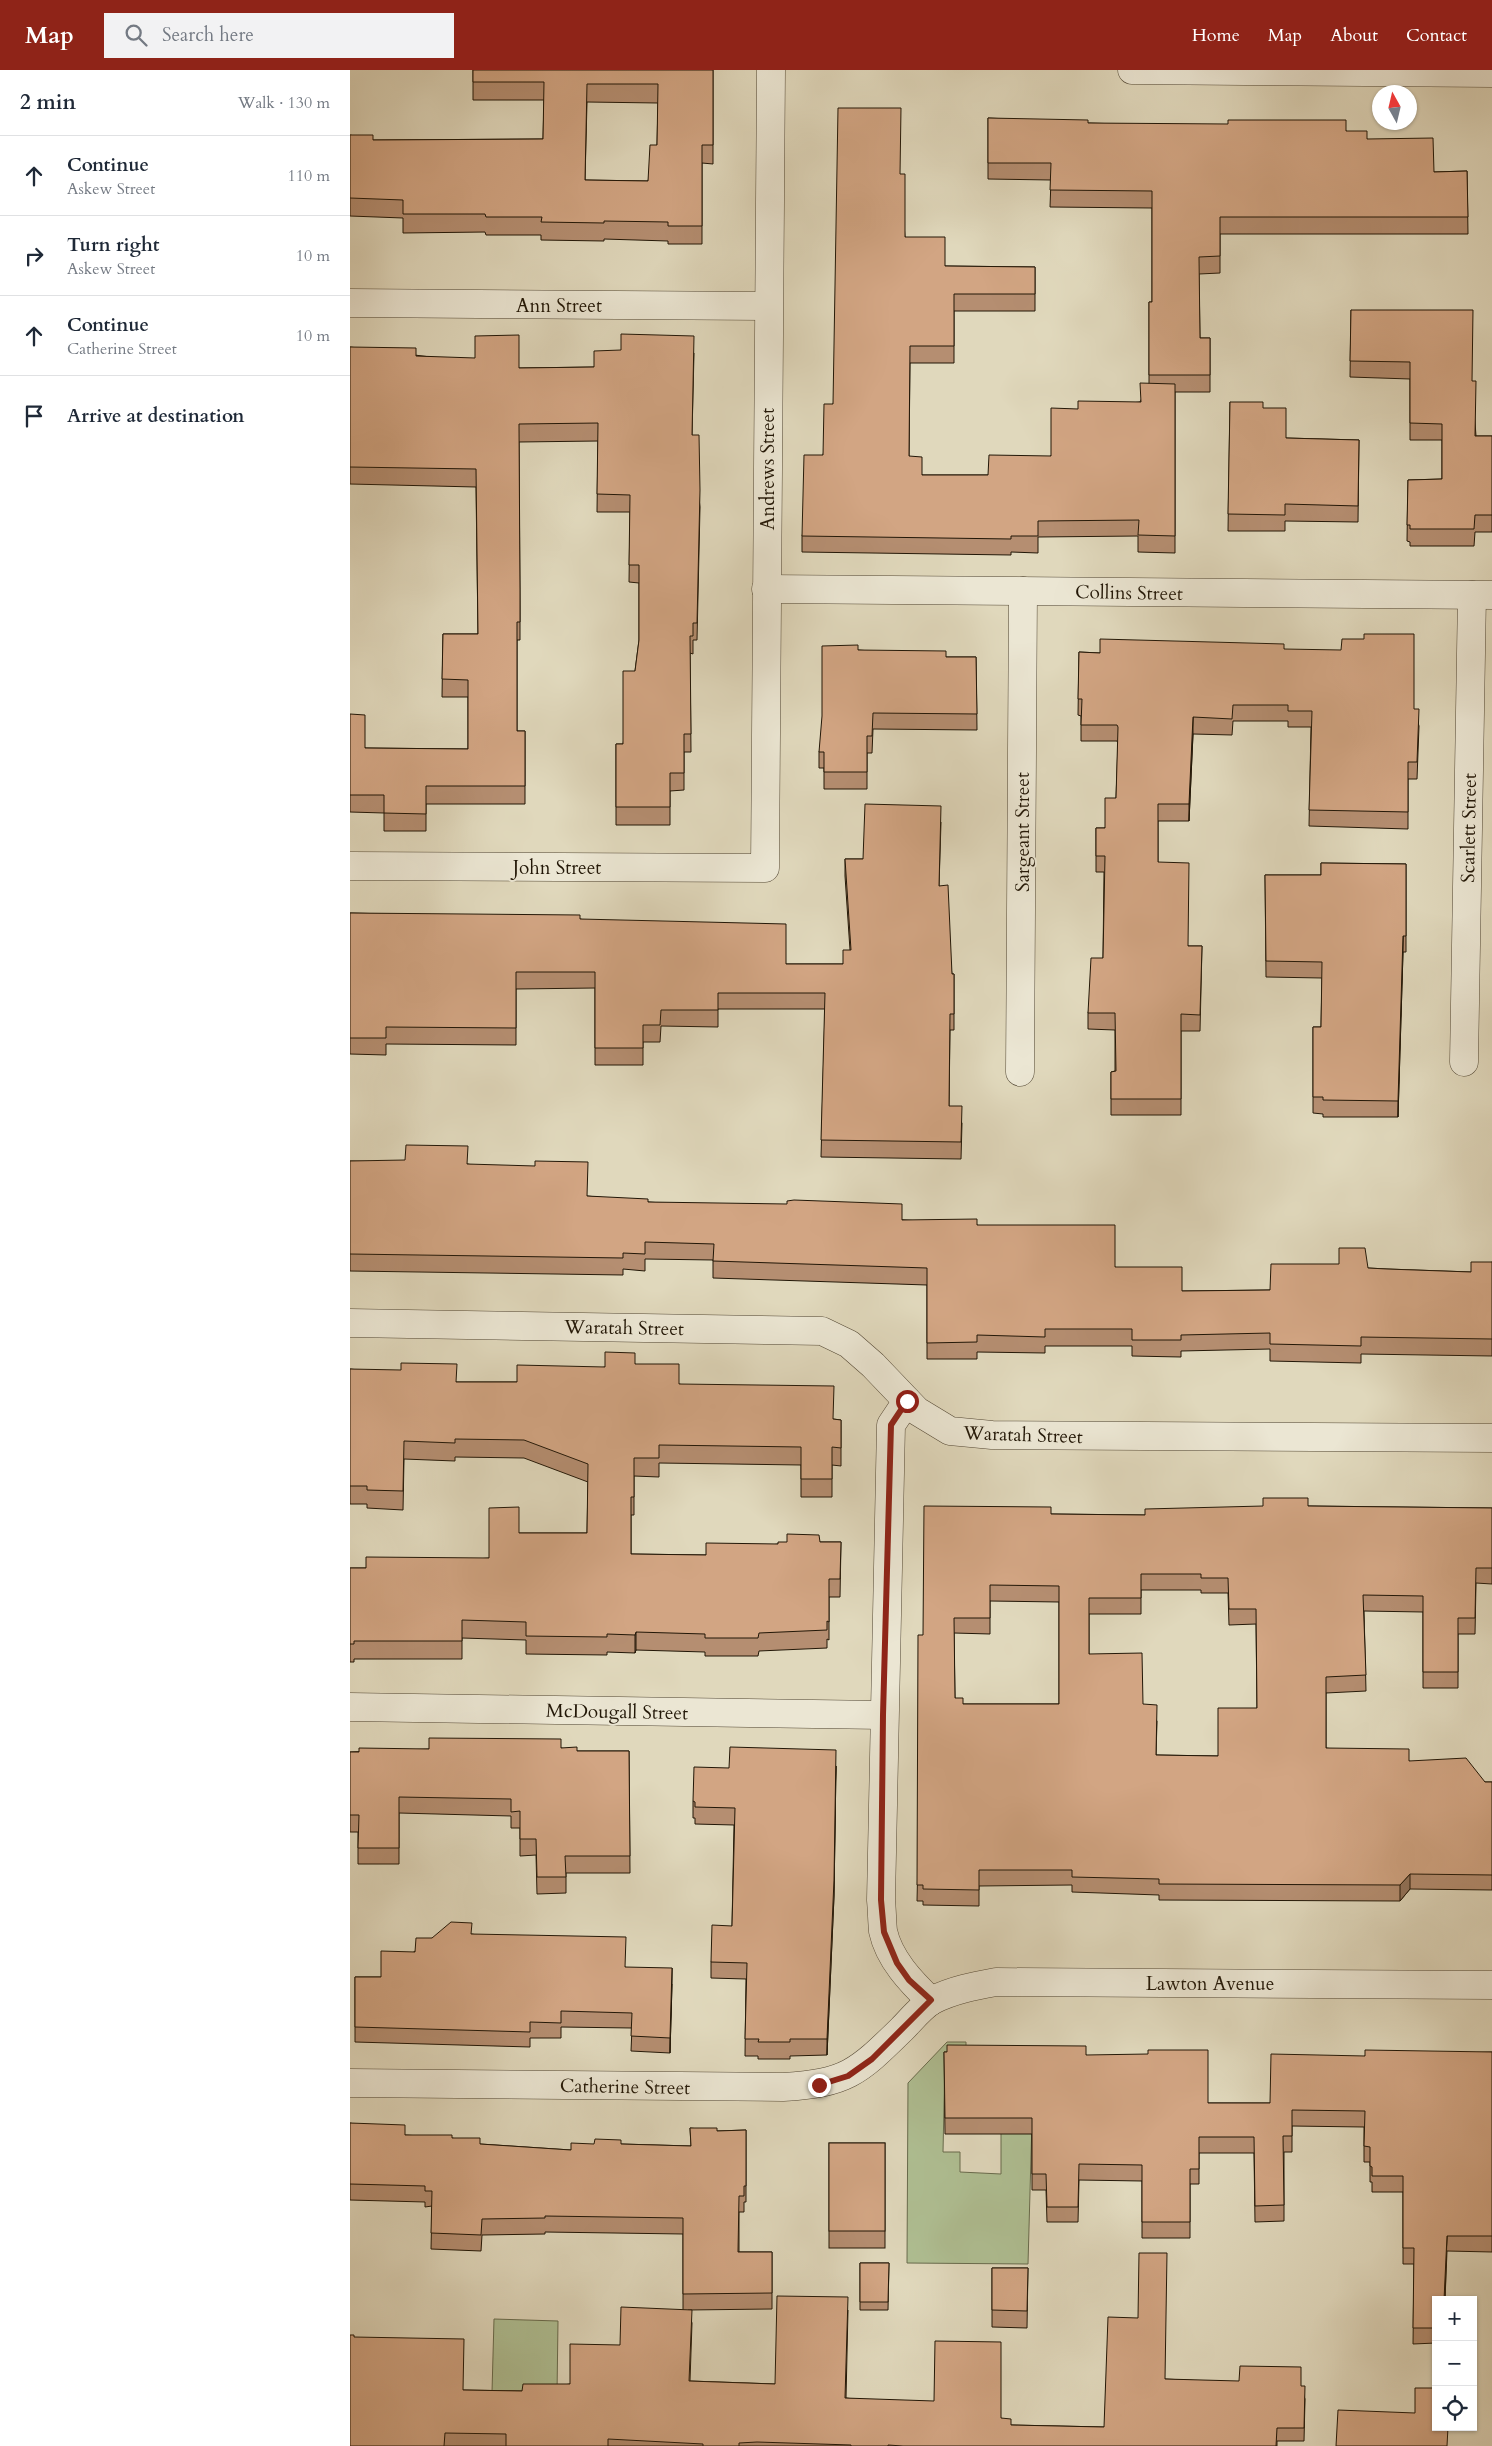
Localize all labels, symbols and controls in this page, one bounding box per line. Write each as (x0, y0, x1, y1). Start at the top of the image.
search box (104, 13, 454, 58)
text: Map (25, 19, 74, 52)
icon: search (122, 21, 150, 49)
text: Search here (162, 22, 254, 48)
text: Home (1192, 23, 1240, 48)
text: Map (1268, 23, 1302, 48)
text: About (1330, 23, 1378, 48)
text: Contact (1406, 23, 1467, 48)
north arrow (1372, 85, 1417, 130)
text: 2 min (20, 88, 76, 117)
text: Walk · 130 m (238, 92, 330, 114)
text: Continue (67, 152, 149, 178)
icon: ahead (20, 162, 48, 190)
text: 110 m (288, 165, 330, 187)
text: Askew Street (67, 178, 155, 200)
text: Turn right (67, 232, 159, 258)
icon: right (20, 242, 48, 270)
text: 10 m (296, 245, 330, 267)
text: Askew Street (67, 258, 155, 280)
street label: Ann Street (516, 293, 602, 319)
text: Continue (67, 312, 149, 338)
icon: ahead (20, 322, 48, 350)
text: 10 m (296, 325, 330, 347)
text: Catherine Street (67, 338, 177, 360)
icon: arrive (20, 402, 48, 430)
text: Arrive at destination (67, 403, 244, 429)
street label: Andrews Street (755, 408, 781, 530)
street label: Collins Street (1075, 579, 1183, 607)
street label: Sargeant Street (1010, 772, 1036, 892)
street label: Scarlett Street (1455, 773, 1483, 883)
street label: John Street (510, 855, 601, 881)
street label: Waratah Street (563, 1314, 684, 1342)
route start (896, 1390, 919, 1413)
street label: Waratah Street (962, 1420, 1083, 1450)
street label: McDougall Street (546, 1698, 688, 1726)
street label: Lawton Avenue (1146, 1971, 1274, 1997)
street label: Catherine Street (560, 2073, 690, 2101)
route end (808, 2074, 831, 2097)
map controls (1432, 2296, 1477, 2431)
button: + (1432, 2296, 1477, 2341)
button: − (1432, 2341, 1477, 2386)
button: locate (1432, 2386, 1477, 2431)

